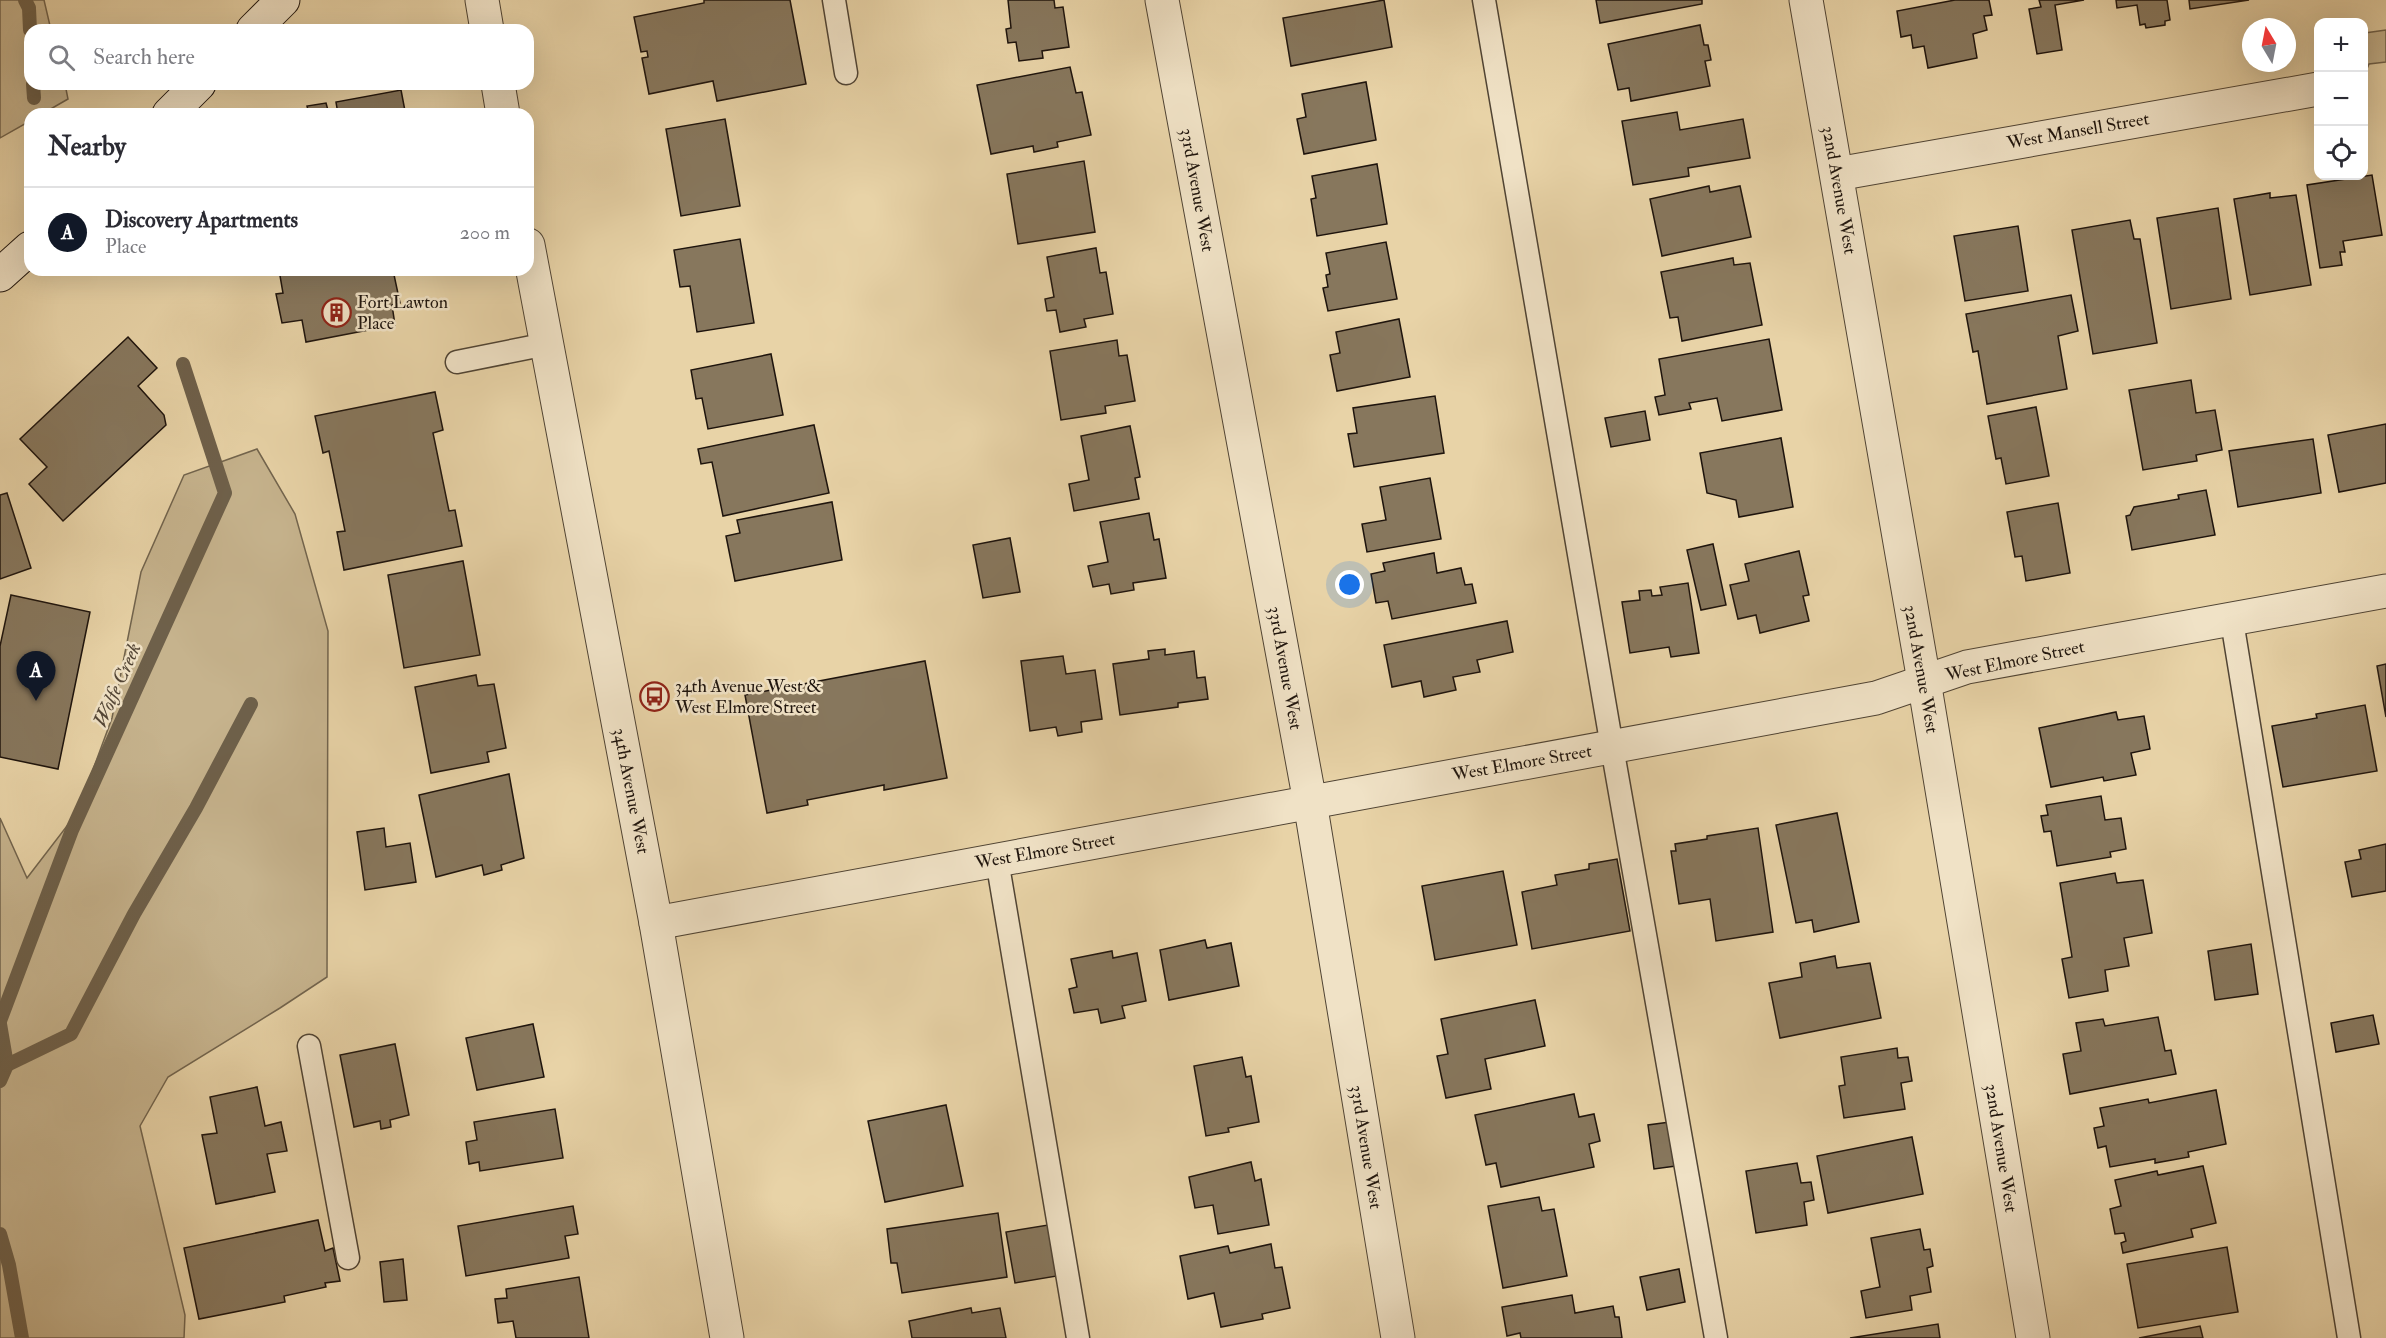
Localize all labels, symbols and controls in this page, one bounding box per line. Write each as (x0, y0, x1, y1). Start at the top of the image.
north arrow (2242, 18, 2296, 72)
map controls (2314, 18, 2368, 180)
button: + (2314, 18, 2368, 72)
search box (24, 24, 534, 90)
icon: search (45, 41, 78, 74)
text: Search here (93, 43, 195, 71)
button: − (2314, 72, 2368, 126)
street label: West Mansell Street (2004, 107, 2151, 155)
street label: 32nd Avenue West (1816, 124, 1862, 256)
street label: 33rd Avenue West (1175, 126, 1219, 254)
button: locate (2314, 126, 2368, 180)
text: Nearby (48, 131, 126, 163)
text: Discovery Apartments (105, 206, 298, 234)
text: A (61, 220, 74, 245)
text: 200 m (460, 220, 510, 245)
text: Place (105, 234, 146, 259)
place label: Fort Lawton Place (357, 291, 448, 335)
building icon: Fort Lawton Place (320, 296, 352, 328)
your location (1335, 570, 1364, 599)
street label: 32nd Avenue West (1898, 603, 1944, 735)
street label: 33rd Avenue West (1263, 604, 1307, 732)
street label: West Elmore Street (1942, 635, 2087, 687)
water label: Wolfe Creek (87, 639, 147, 731)
pin: A (16, 652, 56, 701)
place label: 34th Avenue West & West Elmore Street (674, 675, 822, 719)
bus stop icon: 34th Avenue West & West Elmore Street (638, 680, 670, 712)
street label: 34th Avenue West (608, 726, 655, 856)
street label: West Elmore Street (1449, 739, 1594, 787)
street label: West Elmore Street (972, 827, 1117, 875)
street label: 32nd Avenue West (1979, 1082, 2023, 1214)
street label: 33rd Avenue West (1345, 1083, 1387, 1211)

